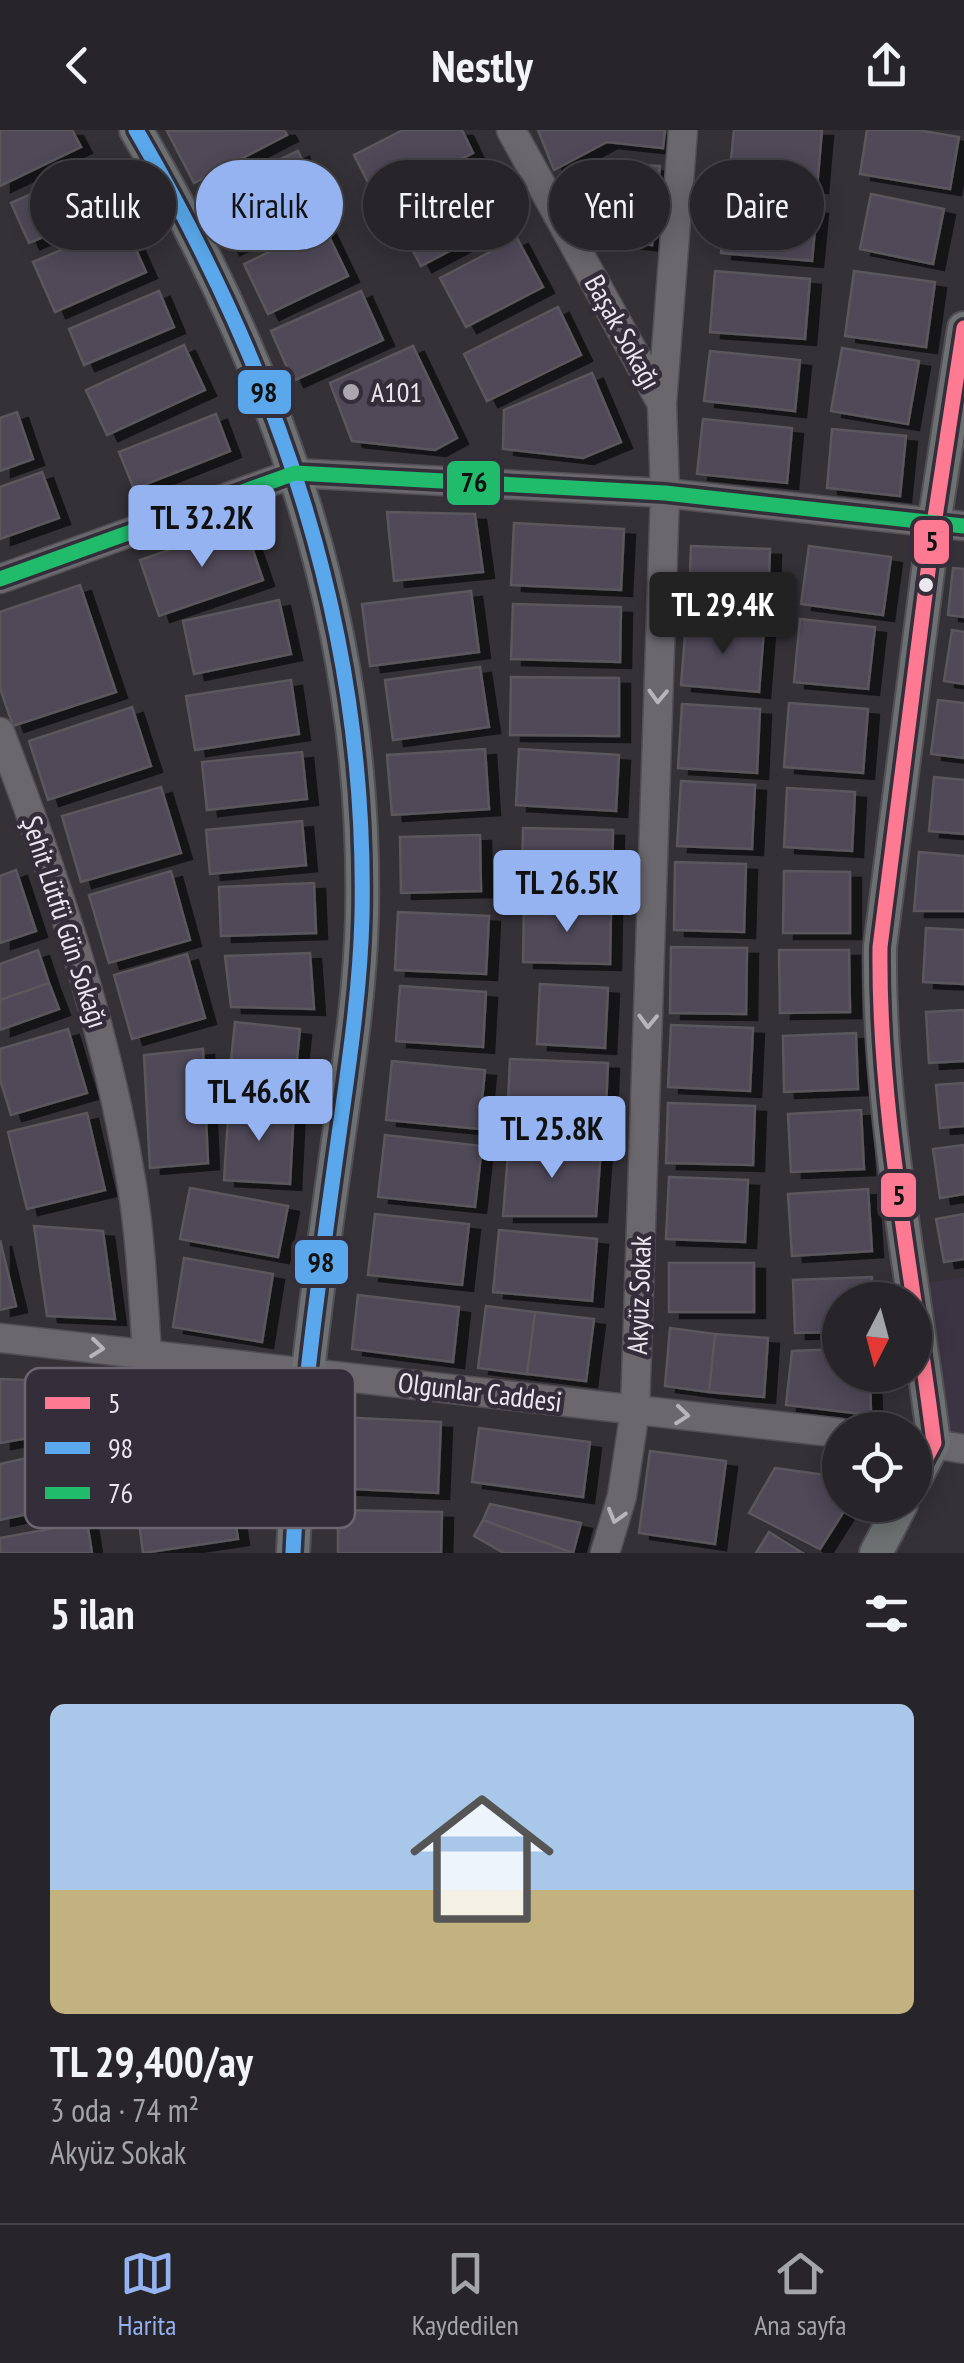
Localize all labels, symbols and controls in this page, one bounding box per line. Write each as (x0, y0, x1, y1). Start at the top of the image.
text: Nestly (431, 36, 533, 94)
icon: back (50, 38, 105, 93)
icon: share (859, 38, 914, 93)
chip: Satılık (30, 160, 176, 250)
chip: Kiralık (196, 160, 343, 250)
chip: Filtreler (363, 160, 529, 250)
chip: Yeni (549, 160, 670, 250)
chip: Daire (690, 160, 824, 250)
street label: Başak Sokağı (577, 268, 670, 396)
line badge: 98 (236, 368, 293, 416)
text: 98 (251, 373, 277, 410)
place label: A101 (371, 373, 422, 410)
marker: A101 (340, 381, 362, 403)
line badge: 76 (445, 459, 502, 507)
text: 76 (461, 463, 487, 500)
pin: TL 32.2K (99, 485, 305, 570)
text: TL 32.2K (150, 496, 254, 538)
line badge: 5 (912, 518, 951, 566)
text: 5 (925, 522, 939, 559)
pin: TL 29.4K (620, 572, 826, 657)
unlabelled marker (916, 575, 936, 595)
text: TL 29.4K (671, 583, 775, 625)
one-way arrow (648, 688, 669, 704)
street label: Şehit Lütfü Gün Sokağı (14, 811, 117, 1033)
pin: TL 26.5K (464, 850, 670, 935)
text: TL 26.5K (515, 861, 619, 903)
one-way arrow (637, 1013, 658, 1029)
pin: TL 46.6K (156, 1059, 362, 1144)
text: TL 46.6K (207, 1070, 311, 1112)
pin: TL 25.8K (449, 1096, 655, 1181)
text: TL 25.8K (500, 1107, 604, 1149)
line badge: 5 (879, 1171, 918, 1219)
text: 5 (892, 1176, 906, 1213)
street label: Akyüz Sokak (618, 1235, 659, 1355)
line badge: 98 (293, 1238, 350, 1286)
text: 98 (308, 1243, 334, 1280)
north arrow (822, 1282, 932, 1392)
map controls (822, 1282, 932, 1522)
one-way arrow (89, 1337, 105, 1358)
street label: Olgunlar Caddesi (396, 1363, 564, 1420)
legend (25, 1368, 355, 1528)
text: 5 (108, 1384, 121, 1421)
one-way arrow (674, 1404, 690, 1425)
button: locate (822, 1412, 932, 1522)
text: 98 (108, 1429, 133, 1466)
text: 76 (108, 1474, 133, 1511)
one-way arrow (607, 1507, 628, 1524)
text: 5 ilan (50, 1586, 135, 1641)
icon: filters (859, 1586, 914, 1641)
icon: home (392, 1769, 572, 1949)
text: TL 29,400/ay (50, 2034, 253, 2089)
text: 3 oda · 74 m² (50, 2089, 199, 2131)
text: Akyüz Sokak (50, 2131, 186, 2173)
tab: Harita (118, 2246, 176, 2343)
tab: Kaydedilen (412, 2246, 519, 2343)
tab: Ana sayfa (754, 2246, 846, 2343)

